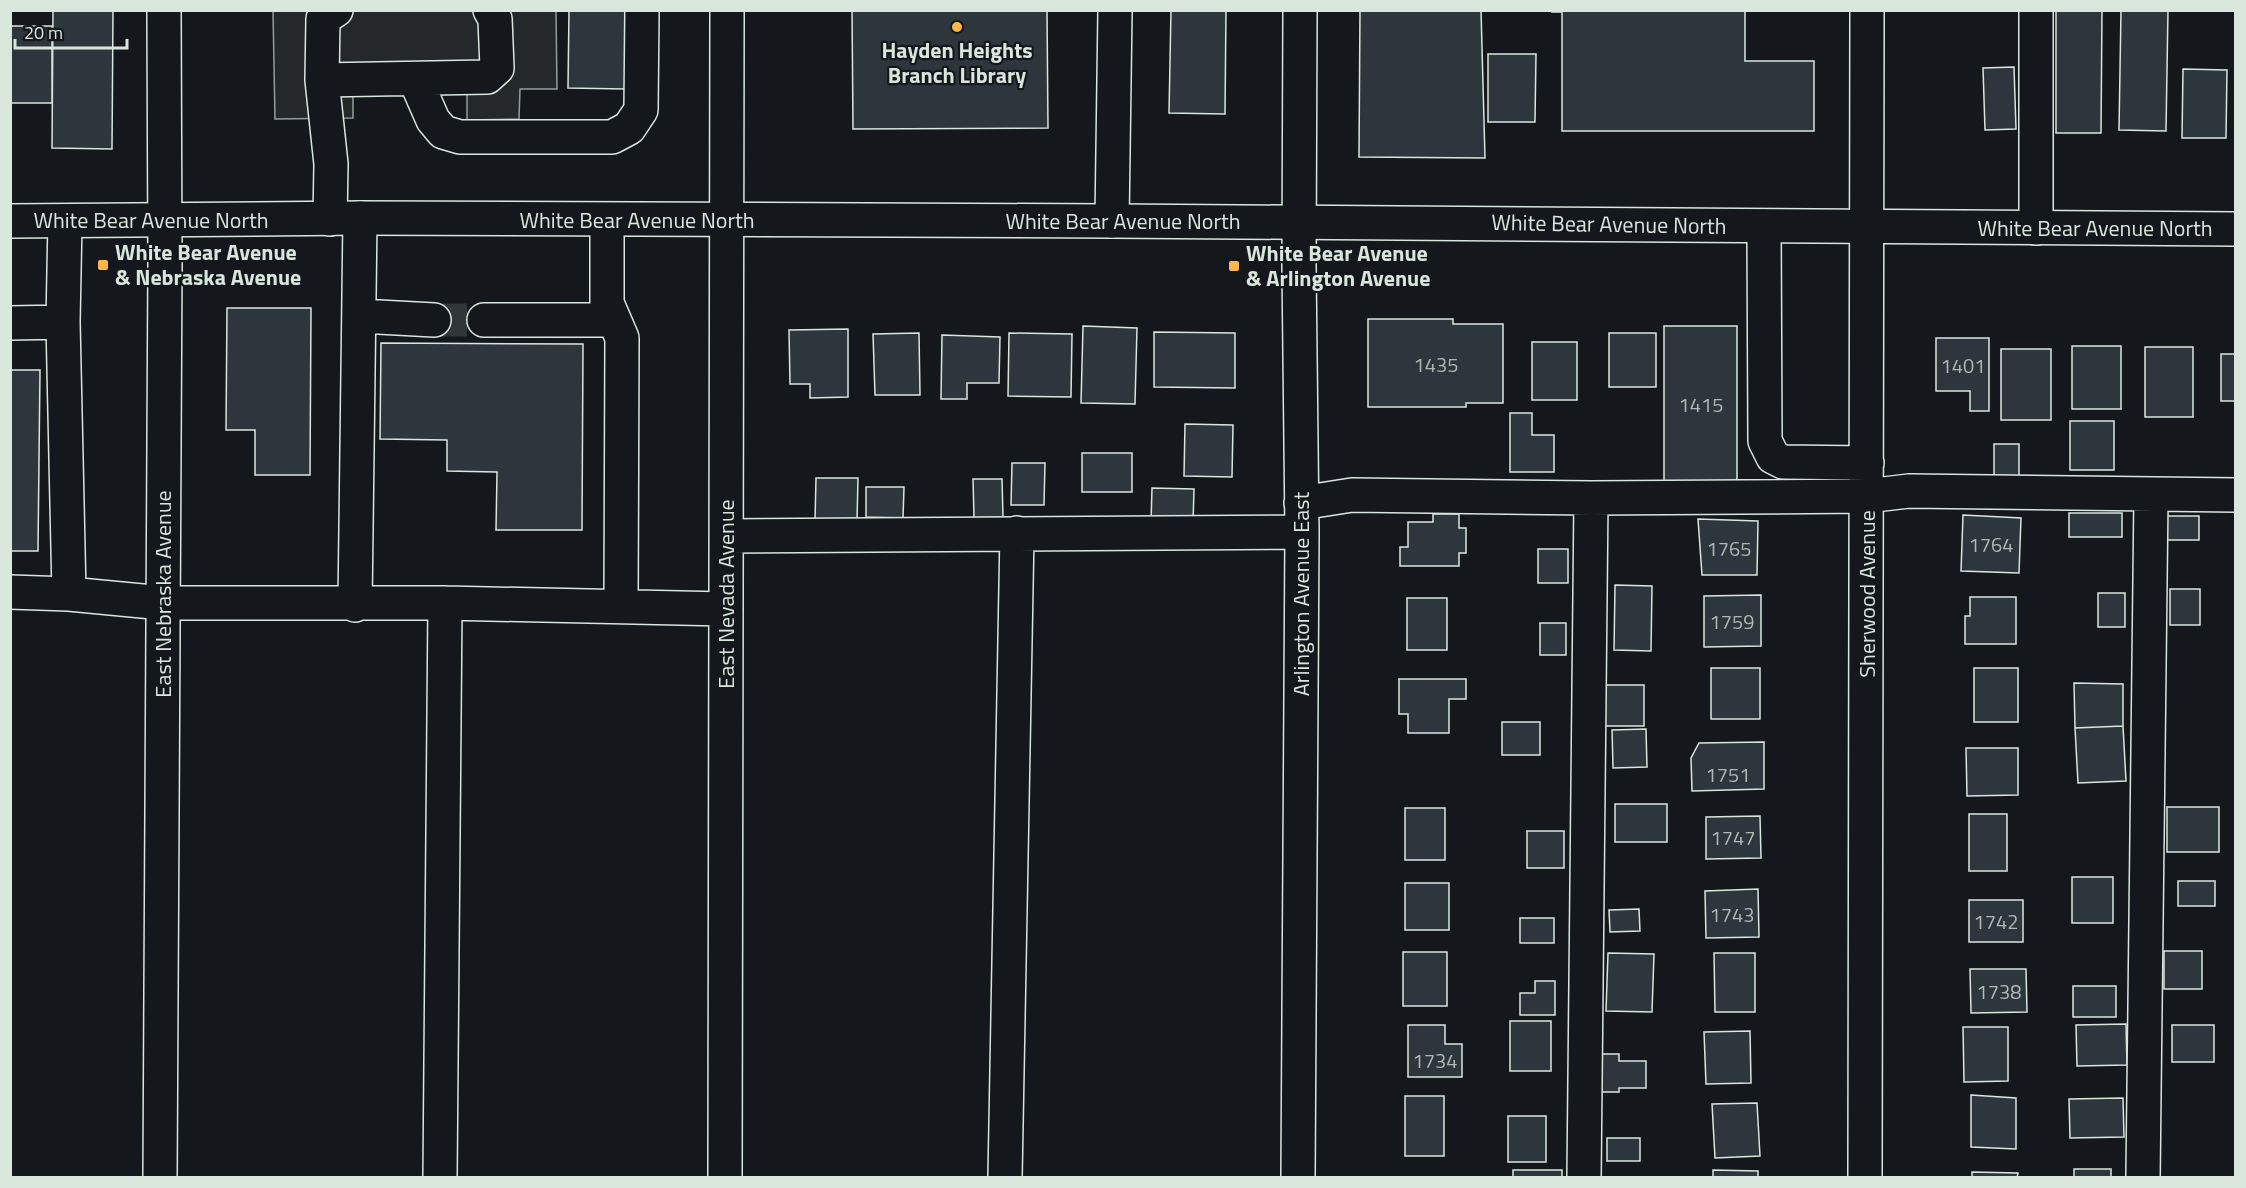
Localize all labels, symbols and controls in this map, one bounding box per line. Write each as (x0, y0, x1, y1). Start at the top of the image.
scale bar (15, 12, 128, 50)
text: 20 m (24, 19, 63, 46)
marker: Hayden Heights Branch Library (950, 20, 964, 34)
place label: Hayden Heights Branch Library (881, 33, 1033, 92)
street label: White Bear Avenue North (33, 203, 269, 237)
street label: White Bear Avenue North (519, 203, 755, 237)
street label: White Bear Avenue North (1005, 204, 1241, 238)
street label: White Bear Avenue North (1491, 205, 1727, 243)
street label: White Bear Avenue North (1977, 211, 2213, 245)
place label: White Bear Avenue & Nebraska Avenue (115, 235, 301, 294)
place label: White Bear Avenue & Arlington Avenue (1246, 236, 1430, 295)
marker: White Bear Avenue & Nebraska Avenue (96, 258, 110, 272)
marker: White Bear Avenue & Arlington Avenue (1227, 259, 1241, 273)
house number: 1435 (1414, 349, 1458, 380)
house number: 1401 (1941, 350, 1985, 381)
house number: 1415 (1679, 389, 1723, 420)
street label: East Nebraska Avenue (146, 490, 180, 698)
street label: Arlington Avenue East (1284, 491, 1318, 696)
street label: East Nevada Avenue (709, 499, 743, 689)
street label: Sherwood Avenue (1850, 510, 1884, 678)
house number: 1764 (1969, 529, 2013, 560)
house number: 1765 (1707, 533, 1751, 564)
house number: 1759 (1710, 606, 1754, 637)
house number: 1751 (1706, 759, 1750, 790)
house number: 1747 (1711, 822, 1755, 853)
house number: 1743 (1710, 899, 1754, 930)
house number: 1742 (1974, 906, 2018, 937)
house number: 1738 (1977, 976, 2021, 1007)
house number: 1734 (1413, 1045, 1457, 1076)

